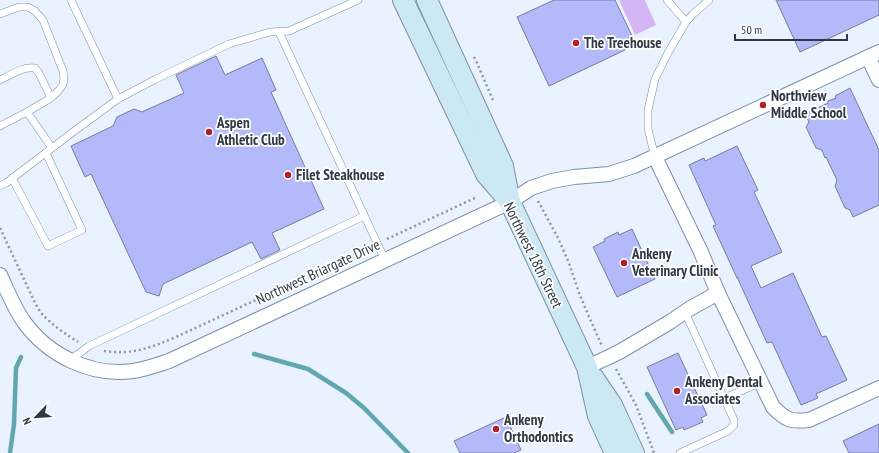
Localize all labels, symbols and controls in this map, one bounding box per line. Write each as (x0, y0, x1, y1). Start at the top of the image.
scale bar (735, 16, 847, 42)
text: 50 m (741, 22, 762, 37)
place label: The Treehouse (584, 33, 662, 52)
marker: The Treehouse (571, 38, 581, 48)
place label: Northview Middle School (771, 86, 847, 122)
marker: Northview Middle School (758, 100, 768, 110)
place label: Aspen Athletic Club (216, 113, 285, 149)
marker: Aspen Athletic Club (204, 127, 214, 137)
place label: Filet Steakhouse (296, 165, 385, 184)
marker: Filet Steakhouse (283, 170, 293, 180)
street label: Northwest 18th Street (500, 199, 567, 311)
street label: Northwest Briargate Drive (253, 234, 383, 309)
place label: Ankeny Veterinary Clinic (631, 244, 719, 280)
marker: Ankeny Veterinary Clinic (619, 258, 629, 268)
place label: Ankeny Dental Associates (684, 372, 763, 408)
marker: Ankeny Dental Associates (672, 386, 682, 396)
north arrow (16, 397, 56, 437)
place label: Ankeny Orthodontics (503, 410, 573, 446)
text: N (19, 416, 35, 427)
marker: Ankeny Orthodontics (491, 424, 501, 434)

